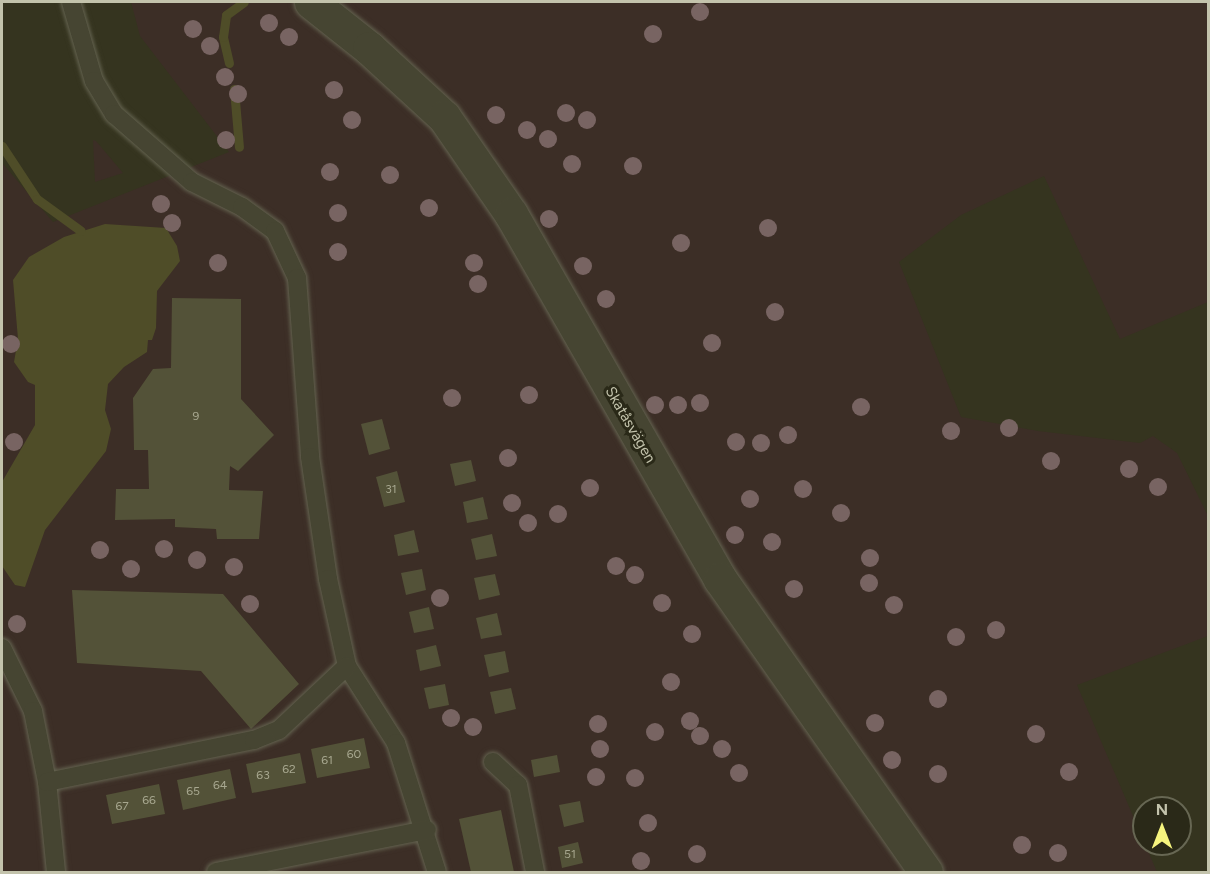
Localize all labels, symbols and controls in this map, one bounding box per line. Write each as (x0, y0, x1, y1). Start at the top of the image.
street label: Skatåsvägen (601, 384, 659, 466)
house number: 9 (193, 410, 199, 424)
house number: 31 (385, 483, 397, 497)
house number: 60 (347, 748, 361, 762)
house number: 61 (321, 754, 333, 768)
house number: 62 (282, 763, 296, 777)
house number: 63 (256, 769, 270, 783)
house number: 64 (213, 779, 227, 793)
house number: 65 (186, 785, 200, 799)
house number: 66 (142, 794, 156, 808)
north arrow (1132, 796, 1192, 856)
house number: 67 (115, 800, 129, 814)
text: N (1156, 800, 1168, 819)
house number: 51 (564, 848, 576, 862)

